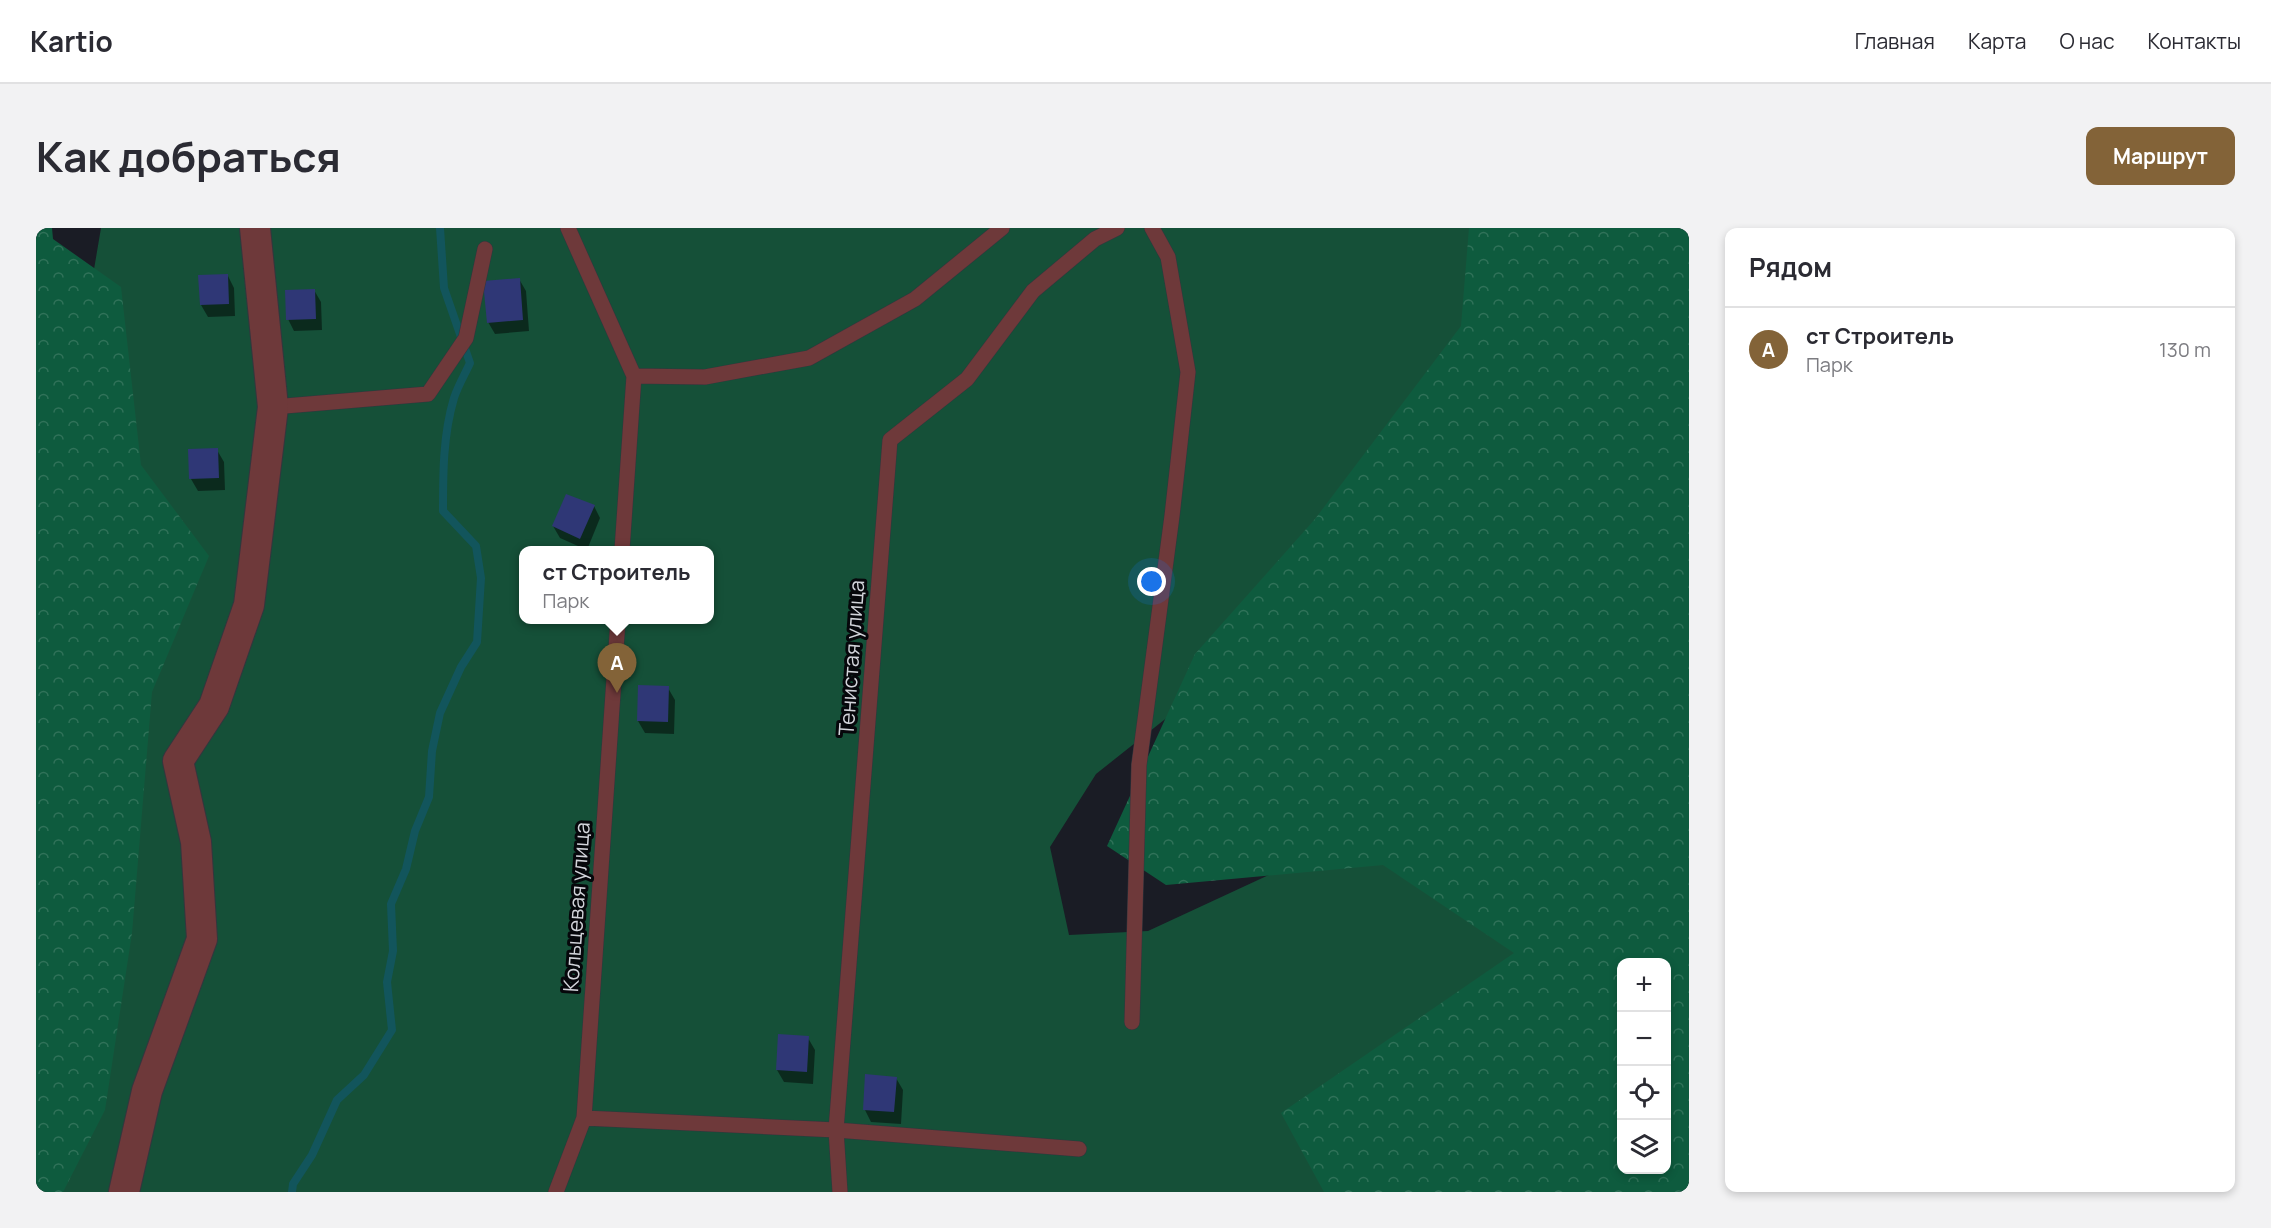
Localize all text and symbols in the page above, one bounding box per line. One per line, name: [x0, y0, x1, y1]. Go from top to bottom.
text: Kartio: [30, 22, 113, 60]
text: Главная: [1855, 27, 1935, 55]
text: Карта: [1968, 27, 2026, 55]
text: О нас: [2059, 27, 2115, 55]
text: Контакты: [2148, 27, 2241, 55]
text: Как добраться: [36, 127, 341, 185]
button: Маршрут: [2086, 127, 2235, 185]
text: Рядом: [1749, 249, 1832, 285]
text: ст Строитель: [1806, 321, 1954, 351]
text: A: [1762, 336, 1775, 363]
text: 130 m: [2159, 336, 2211, 363]
text: Парк: [1806, 351, 1853, 378]
popup: [519, 546, 714, 624]
text: ст Строитель: [543, 557, 690, 587]
your location: [1137, 567, 1166, 596]
street label: Тенистая улица: [832, 579, 870, 737]
text: Парк: [543, 587, 589, 614]
pin: A: [598, 644, 636, 693]
street label: Кольцевая улица: [556, 821, 596, 993]
map controls: [1617, 958, 1671, 1174]
button: +: [1617, 958, 1671, 1012]
button: −: [1617, 1012, 1671, 1066]
button: locate: [1617, 1066, 1671, 1120]
button: layers: [1617, 1120, 1671, 1174]

